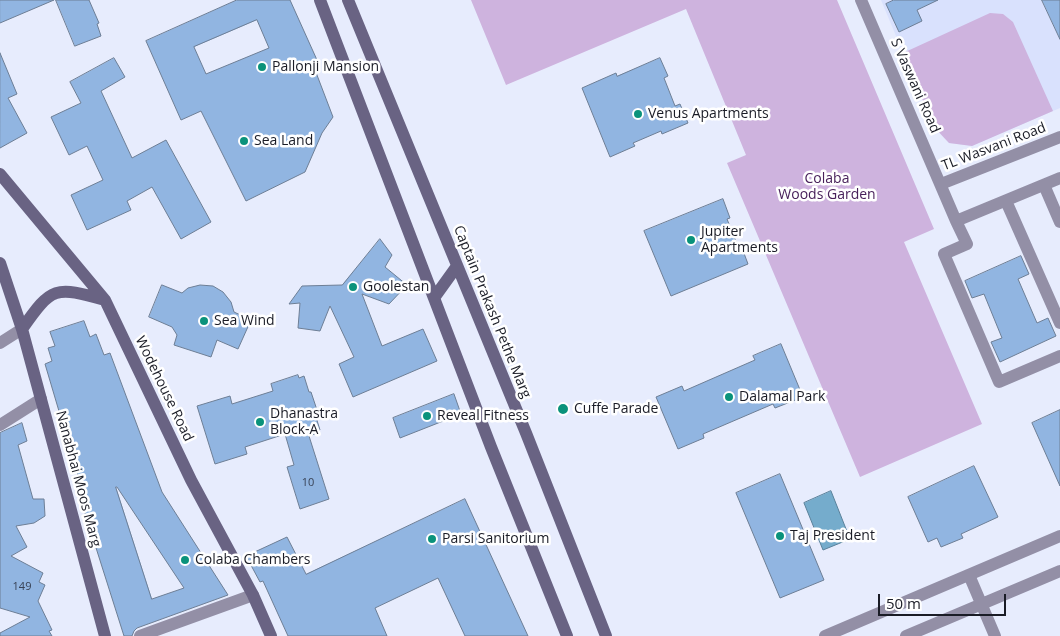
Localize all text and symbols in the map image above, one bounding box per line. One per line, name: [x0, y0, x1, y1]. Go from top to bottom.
street label: S Vaswani Road: [887, 36, 943, 136]
place label: Pallonji Mansion: [272, 59, 379, 75]
marker: Pallonji Mansion: [256, 61, 268, 73]
place label: Venus Apartments: [648, 106, 769, 122]
marker: Venus Apartments: [632, 108, 644, 120]
street label: TL Wasvani Road: [940, 119, 1048, 175]
place label: Sea Land: [254, 133, 313, 149]
marker: Sea Land: [238, 135, 250, 147]
park label: Colaba Woods Garden: [778, 171, 876, 203]
street label: Captain Prakash Pethe Marg: [450, 223, 534, 401]
place label: Jupiter Apartments: [701, 224, 778, 256]
marker: Jupiter Apartments: [685, 234, 697, 246]
place label: Goolestan: [363, 279, 429, 295]
marker: Goolestan: [347, 281, 359, 293]
place label: Sea Wind: [214, 313, 275, 329]
marker: Sea Wind: [198, 315, 210, 327]
street label: Wodehouse Road: [131, 334, 197, 444]
place label: Dalamal Park: [739, 389, 825, 405]
marker: Dalamal Park: [723, 391, 735, 403]
place label: Cuffe Parade: [574, 401, 658, 417]
marker: Cuffe Parade: [556, 402, 570, 416]
place label: Dhanastra Block-A: [270, 406, 338, 438]
place label: Reveal Fitness: [437, 408, 529, 424]
street label: Nanabhai Moos Marg: [52, 409, 104, 549]
marker: Reveal Fitness: [421, 410, 433, 422]
marker: Dhanastra Block-A: [254, 416, 266, 428]
house number: 10: [302, 476, 314, 490]
place label: Taj President: [790, 528, 875, 544]
marker: Taj President: [774, 530, 786, 542]
place label: Parsi Sanitorium: [442, 531, 550, 547]
marker: Parsi Sanitorium: [426, 533, 438, 545]
place label: Colaba Chambers: [195, 552, 310, 568]
marker: Colaba Chambers: [179, 554, 191, 566]
house number: 149: [13, 580, 31, 594]
scale bar: [880, 584, 1008, 616]
text: 50 m: [886, 593, 921, 613]

